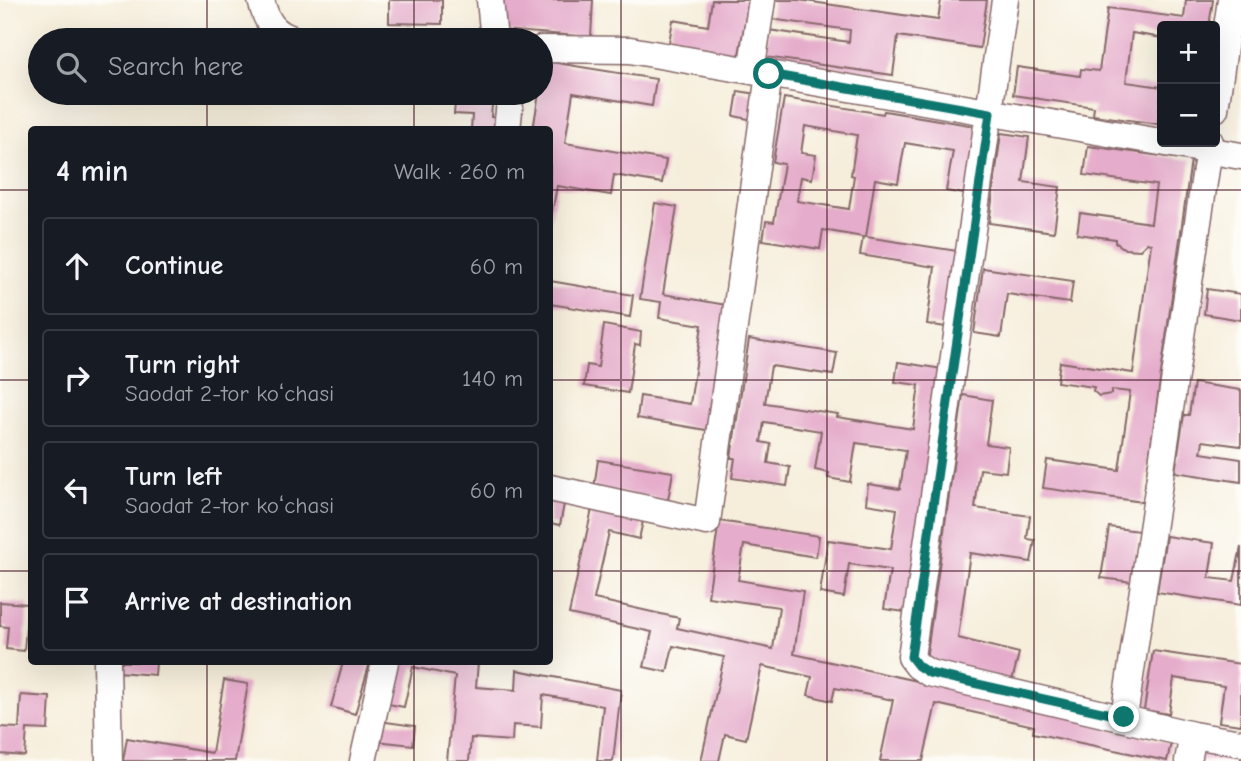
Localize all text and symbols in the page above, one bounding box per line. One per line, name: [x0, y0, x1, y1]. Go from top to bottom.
map controls: [1157, 21, 1220, 147]
button: +: [1157, 21, 1220, 84]
search box: [28, 28, 553, 105]
icon: search: [52, 48, 90, 86]
text: Search here: [108, 52, 243, 82]
route start: [753, 58, 784, 89]
button: −: [1157, 84, 1220, 147]
text: 4 min: [56, 154, 128, 189]
text: Walk · 260 m: [394, 158, 525, 185]
icon: ahead: [58, 247, 96, 285]
text: Continue: [125, 251, 223, 281]
text: 60 m: [470, 253, 523, 280]
text: Turn right: [125, 350, 239, 380]
icon: right: [58, 359, 96, 397]
text: 140 m: [462, 365, 523, 392]
text: Saodat 2-tor koʻchasi: [125, 380, 334, 407]
text: Turn left: [125, 462, 222, 492]
icon: left: [58, 471, 96, 509]
text: 60 m: [470, 477, 523, 504]
text: Saodat 2-tor koʻchasi: [125, 492, 334, 519]
icon: arrive: [58, 583, 96, 621]
text: Arrive at destination: [125, 587, 352, 617]
route end: [1108, 701, 1139, 732]

